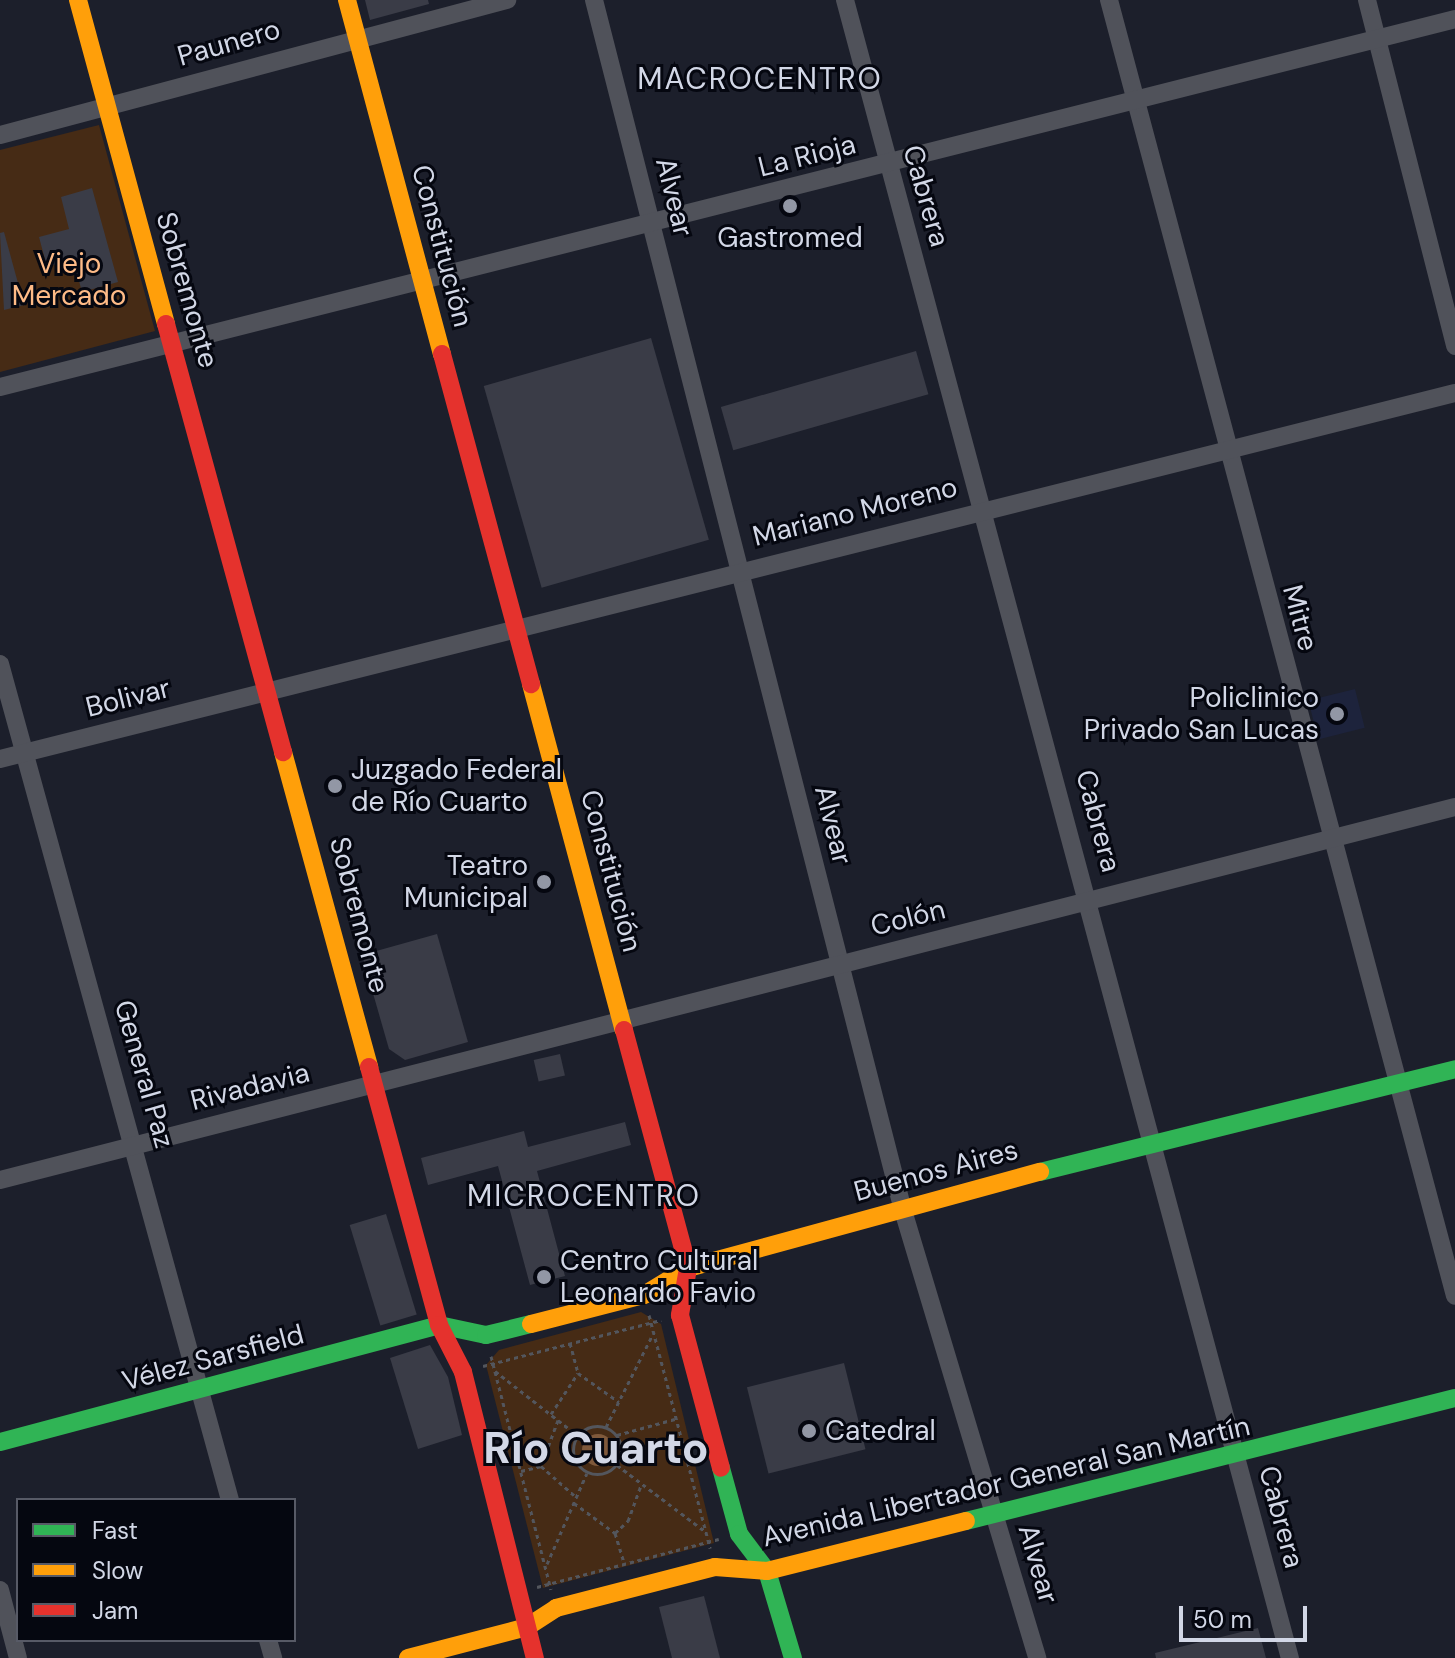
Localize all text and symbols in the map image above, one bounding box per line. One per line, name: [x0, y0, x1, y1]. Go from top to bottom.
street label: Paunero: [174, 12, 284, 74]
district label: MACROCENTRO: [637, 61, 883, 97]
street label: La Rioja: [755, 128, 859, 184]
street label: Cabrera: [895, 141, 957, 251]
street label: Alvear: [648, 154, 700, 240]
street label: Constitución: [404, 161, 480, 331]
marker: Gastromed: [779, 195, 801, 217]
street label: Sobremonte: [149, 208, 225, 372]
place label: Gastromed: [717, 221, 863, 255]
park label: Viejo Mercado: [12, 247, 126, 313]
street label: Mariano Moreno: [749, 470, 961, 554]
street label: Mitre: [1275, 581, 1325, 655]
street label: Bolivar: [82, 671, 174, 725]
place label: Policlinico Privado San Lucas: [1084, 681, 1319, 747]
marker: Policlinico Privado San Lucas: [1326, 703, 1348, 725]
place label: Juzgado Federal de Río Cuarto: [351, 753, 562, 819]
street label: Cabrera: [1068, 766, 1128, 876]
marker: Juzgado Federal de Río Cuarto: [326, 777, 344, 795]
street label: Alvear: [807, 782, 859, 868]
street label: Constitución: [573, 786, 649, 956]
street label: Sobremonte: [322, 833, 396, 997]
place label: Teatro Municipal: [404, 849, 528, 915]
marker: Teatro Municipal: [535, 873, 553, 891]
street label: Colón: [867, 893, 949, 943]
street label: General Paz: [107, 996, 181, 1152]
street label: Rivadavia: [187, 1056, 313, 1118]
street label: Buenos Aires: [850, 1133, 1022, 1209]
district label: MICROCENTRO: [467, 1178, 701, 1214]
place label: Centro Cultural Leonardo Favio: [560, 1244, 758, 1310]
marker: Centro Cultural Leonardo Favio: [535, 1268, 553, 1286]
street label: Vélez Sarsfield: [119, 1318, 307, 1398]
street label: Avenida Libertador General San Martín: [759, 1409, 1253, 1555]
place label: Catedral: [825, 1414, 936, 1448]
district label: Río Cuarto: [483, 1422, 709, 1474]
marker: Catedral: [800, 1422, 818, 1440]
street label: Cabrera: [1251, 1462, 1311, 1572]
legend: [16, 1498, 296, 1642]
text: Fast: [92, 1515, 138, 1546]
street label: Alvear: [1011, 1521, 1065, 1607]
text: Slow: [92, 1555, 143, 1586]
scale bar: [1183, 1590, 1311, 1640]
text: Jam: [92, 1595, 138, 1626]
text: 50 m: [1193, 1604, 1252, 1635]

